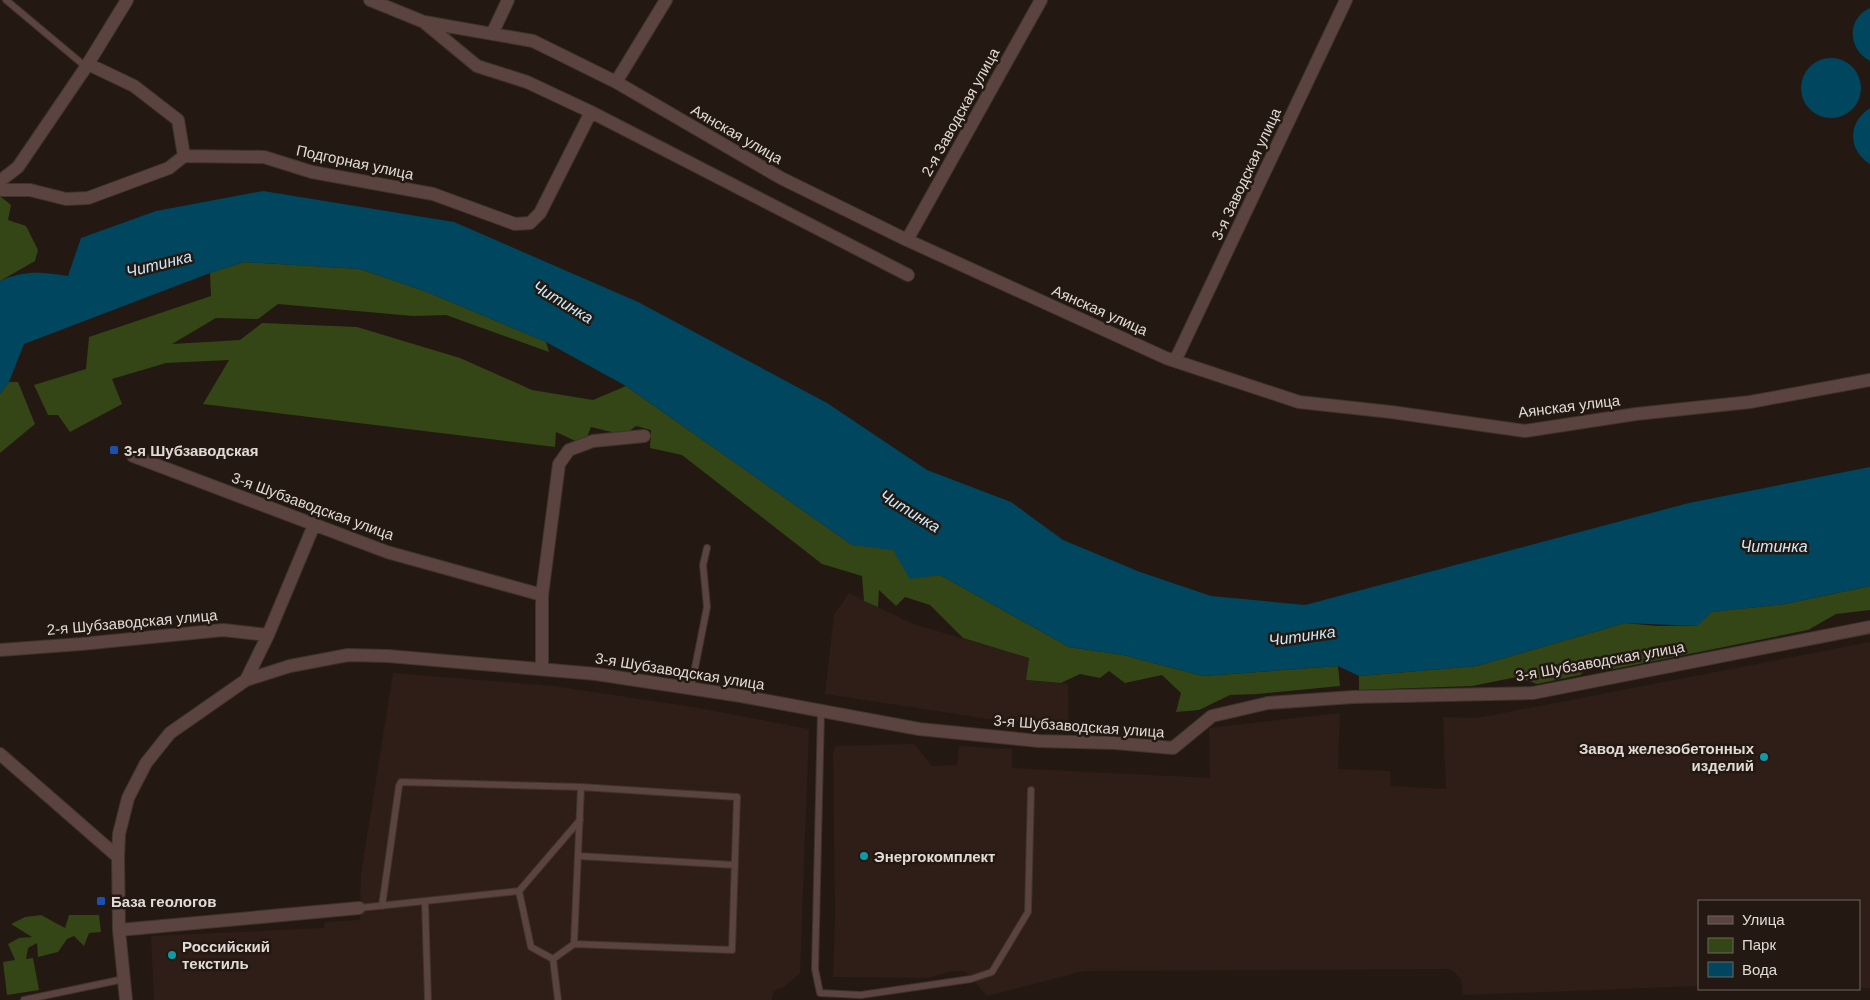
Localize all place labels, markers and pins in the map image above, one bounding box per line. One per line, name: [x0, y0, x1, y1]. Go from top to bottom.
place label: 3-я Шубзаводская: [124, 442, 259, 459]
marker: 3-я Шубзаводская: [108, 444, 120, 456]
place label: Завод железобетонных изделий: [1579, 740, 1755, 774]
marker: Завод железобетонных изделий: [1758, 751, 1770, 763]
place label: Энергокомплект: [874, 848, 995, 865]
marker: Энергокомплект: [858, 850, 870, 862]
place label: База геологов: [111, 893, 216, 910]
marker: База геологов: [95, 895, 107, 907]
place label: Российский текстиль: [182, 938, 270, 972]
marker: Российский текстиль: [166, 949, 178, 961]

